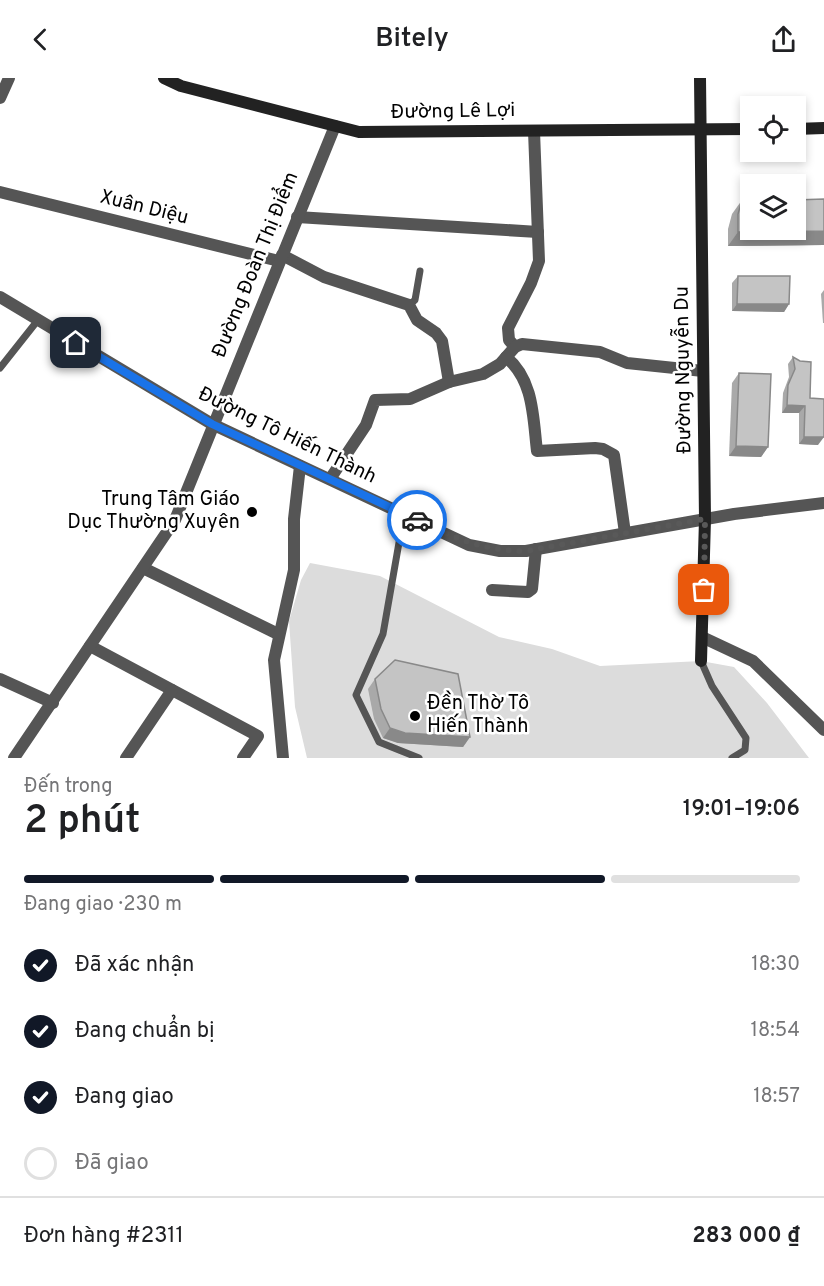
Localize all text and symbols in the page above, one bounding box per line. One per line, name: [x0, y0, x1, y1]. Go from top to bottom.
text: Bitely: [375, 22, 449, 56]
icon: back: [24, 23, 57, 56]
icon: share: [767, 23, 800, 56]
map controls: [740, 96, 806, 240]
button: locate: [740, 96, 806, 162]
street label: Đường Lê Lợi: [390, 98, 516, 126]
street label: Đường Đoàn Thị Điểm: [204, 167, 305, 362]
button: layers: [740, 174, 806, 240]
street label: Xuân Diệu: [97, 184, 191, 232]
street label: Đường Nguyễn Du: [668, 286, 698, 454]
pin: [50, 317, 101, 368]
icon: home: [59, 326, 92, 359]
street label: Đường Tô Hiến Thành: [194, 381, 381, 490]
place label: Trung Tâm Giáo Dục Thường Xuyên: [67, 487, 240, 536]
courier: [387, 490, 447, 550]
icon: car: [401, 504, 434, 537]
marker: Trung Tâm Giáo Dục Thường Xuyên: [245, 505, 259, 519]
pin: [678, 564, 729, 615]
icon: bag: [687, 573, 720, 606]
place label: Đền Thờ Tô Hiến Thành: [427, 690, 529, 740]
marker: Đền Thờ Tô Hiến Thành: [408, 709, 422, 723]
text: Đến trong: [24, 774, 113, 800]
text: 19:01–19:06: [683, 796, 800, 823]
text: 2 phút: [24, 798, 140, 847]
text: Đang giao · 230 m: [24, 892, 182, 918]
icon: check: [24, 949, 57, 982]
text: Đã xác nhận: [75, 952, 194, 979]
text: 18:30: [751, 952, 800, 978]
icon: check: [24, 1015, 57, 1048]
text: Đang chuẩn bị: [75, 1018, 215, 1045]
text: 18:54: [751, 1018, 800, 1044]
icon: check: [24, 1081, 57, 1114]
text: Đang giao: [75, 1084, 174, 1111]
text: 18:57: [753, 1084, 800, 1110]
text: Đã giao: [75, 1150, 149, 1177]
text: Đơn hàng #2311: [24, 1223, 184, 1250]
text: 283 000 ₫: [692, 1223, 800, 1250]

